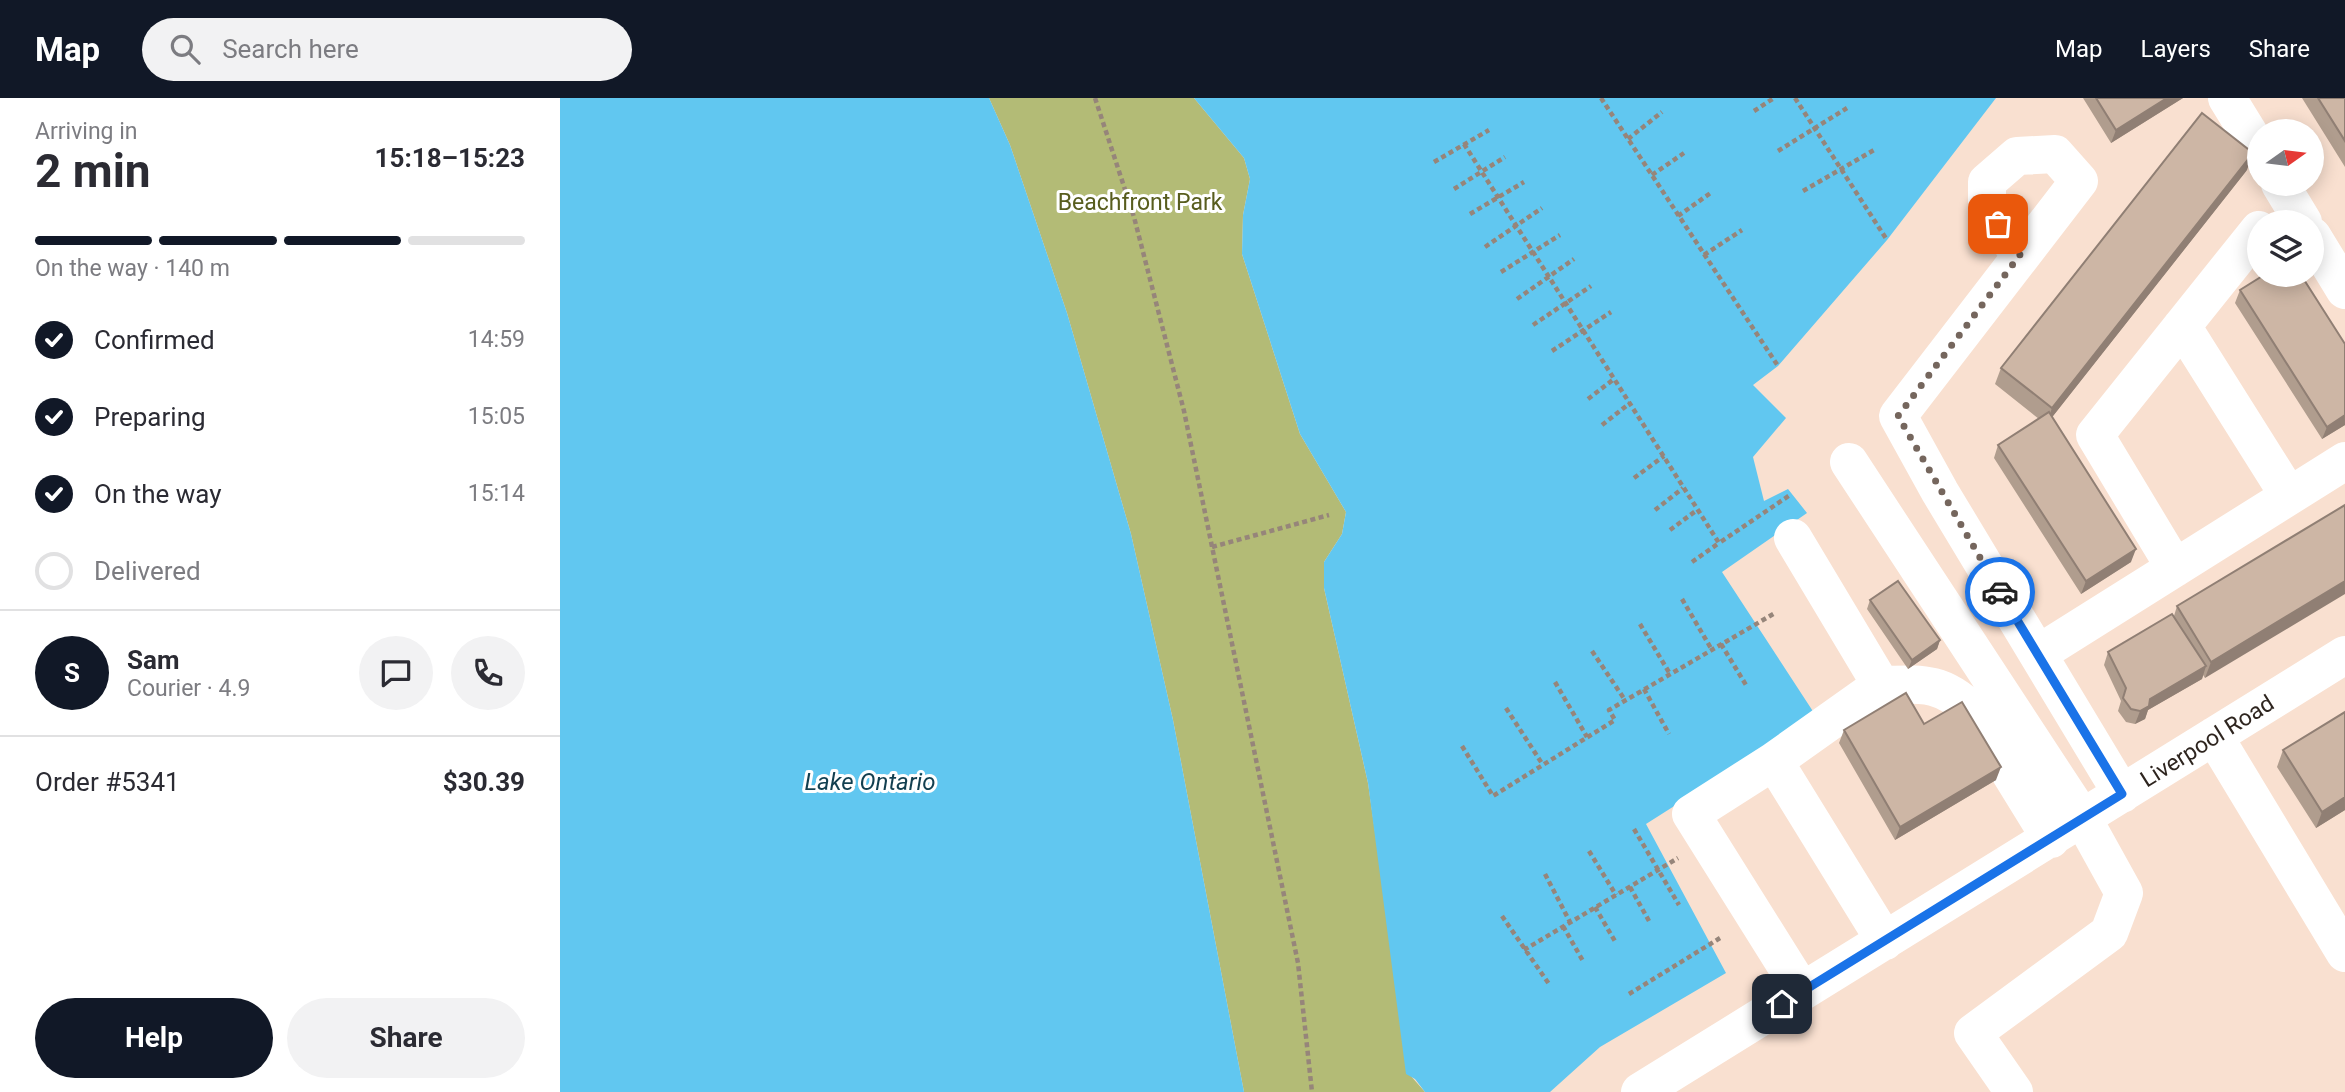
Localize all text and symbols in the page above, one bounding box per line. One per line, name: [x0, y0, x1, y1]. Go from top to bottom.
search box: [142, 18, 632, 81]
text: Map: [35, 30, 100, 69]
icon: search: [166, 30, 204, 68]
text: Search here: [222, 34, 359, 64]
text: Map: [2055, 35, 2103, 63]
text: Layers: [2141, 35, 2211, 63]
text: Share: [2249, 35, 2310, 63]
text: Arriving in: [35, 118, 138, 145]
north arrow: [2247, 119, 2324, 196]
map controls: [2247, 119, 2324, 287]
text: 15:18–15:23: [375, 143, 525, 173]
text: 2 min: [35, 144, 151, 198]
park label: Beachfront Park: [1058, 189, 1223, 216]
pin: [1968, 194, 2028, 254]
icon: bag: [1979, 205, 2017, 243]
button: layers: [2247, 210, 2324, 287]
text: On the way · 140 m: [35, 255, 230, 282]
icon: check: [35, 321, 73, 359]
text: Confirmed: [94, 325, 215, 355]
text: 14:59: [468, 326, 525, 353]
icon: check: [35, 398, 73, 436]
text: Preparing: [94, 402, 206, 432]
text: 15:05: [468, 403, 525, 430]
icon: check: [35, 475, 73, 513]
text: On the way: [94, 479, 222, 509]
text: 15:14: [468, 480, 525, 507]
text: Delivered: [94, 556, 201, 586]
courier: [1965, 557, 2035, 627]
icon: car: [1981, 573, 2019, 611]
button: chat: [359, 636, 433, 710]
button: phone: [451, 636, 525, 710]
text: Sam: [127, 645, 179, 675]
text: S: [64, 658, 80, 688]
text: Courier · 4.9: [127, 675, 250, 702]
street label: Liverpool Road: [2136, 690, 2279, 793]
text: Order #5341: [35, 767, 180, 797]
text: $30.39: [443, 767, 525, 797]
water label: Lake Ontario: [805, 768, 936, 796]
pin: [1752, 974, 1812, 1034]
icon: home: [1763, 985, 1801, 1023]
button: Help: [35, 998, 273, 1078]
button: Share: [287, 998, 525, 1078]

